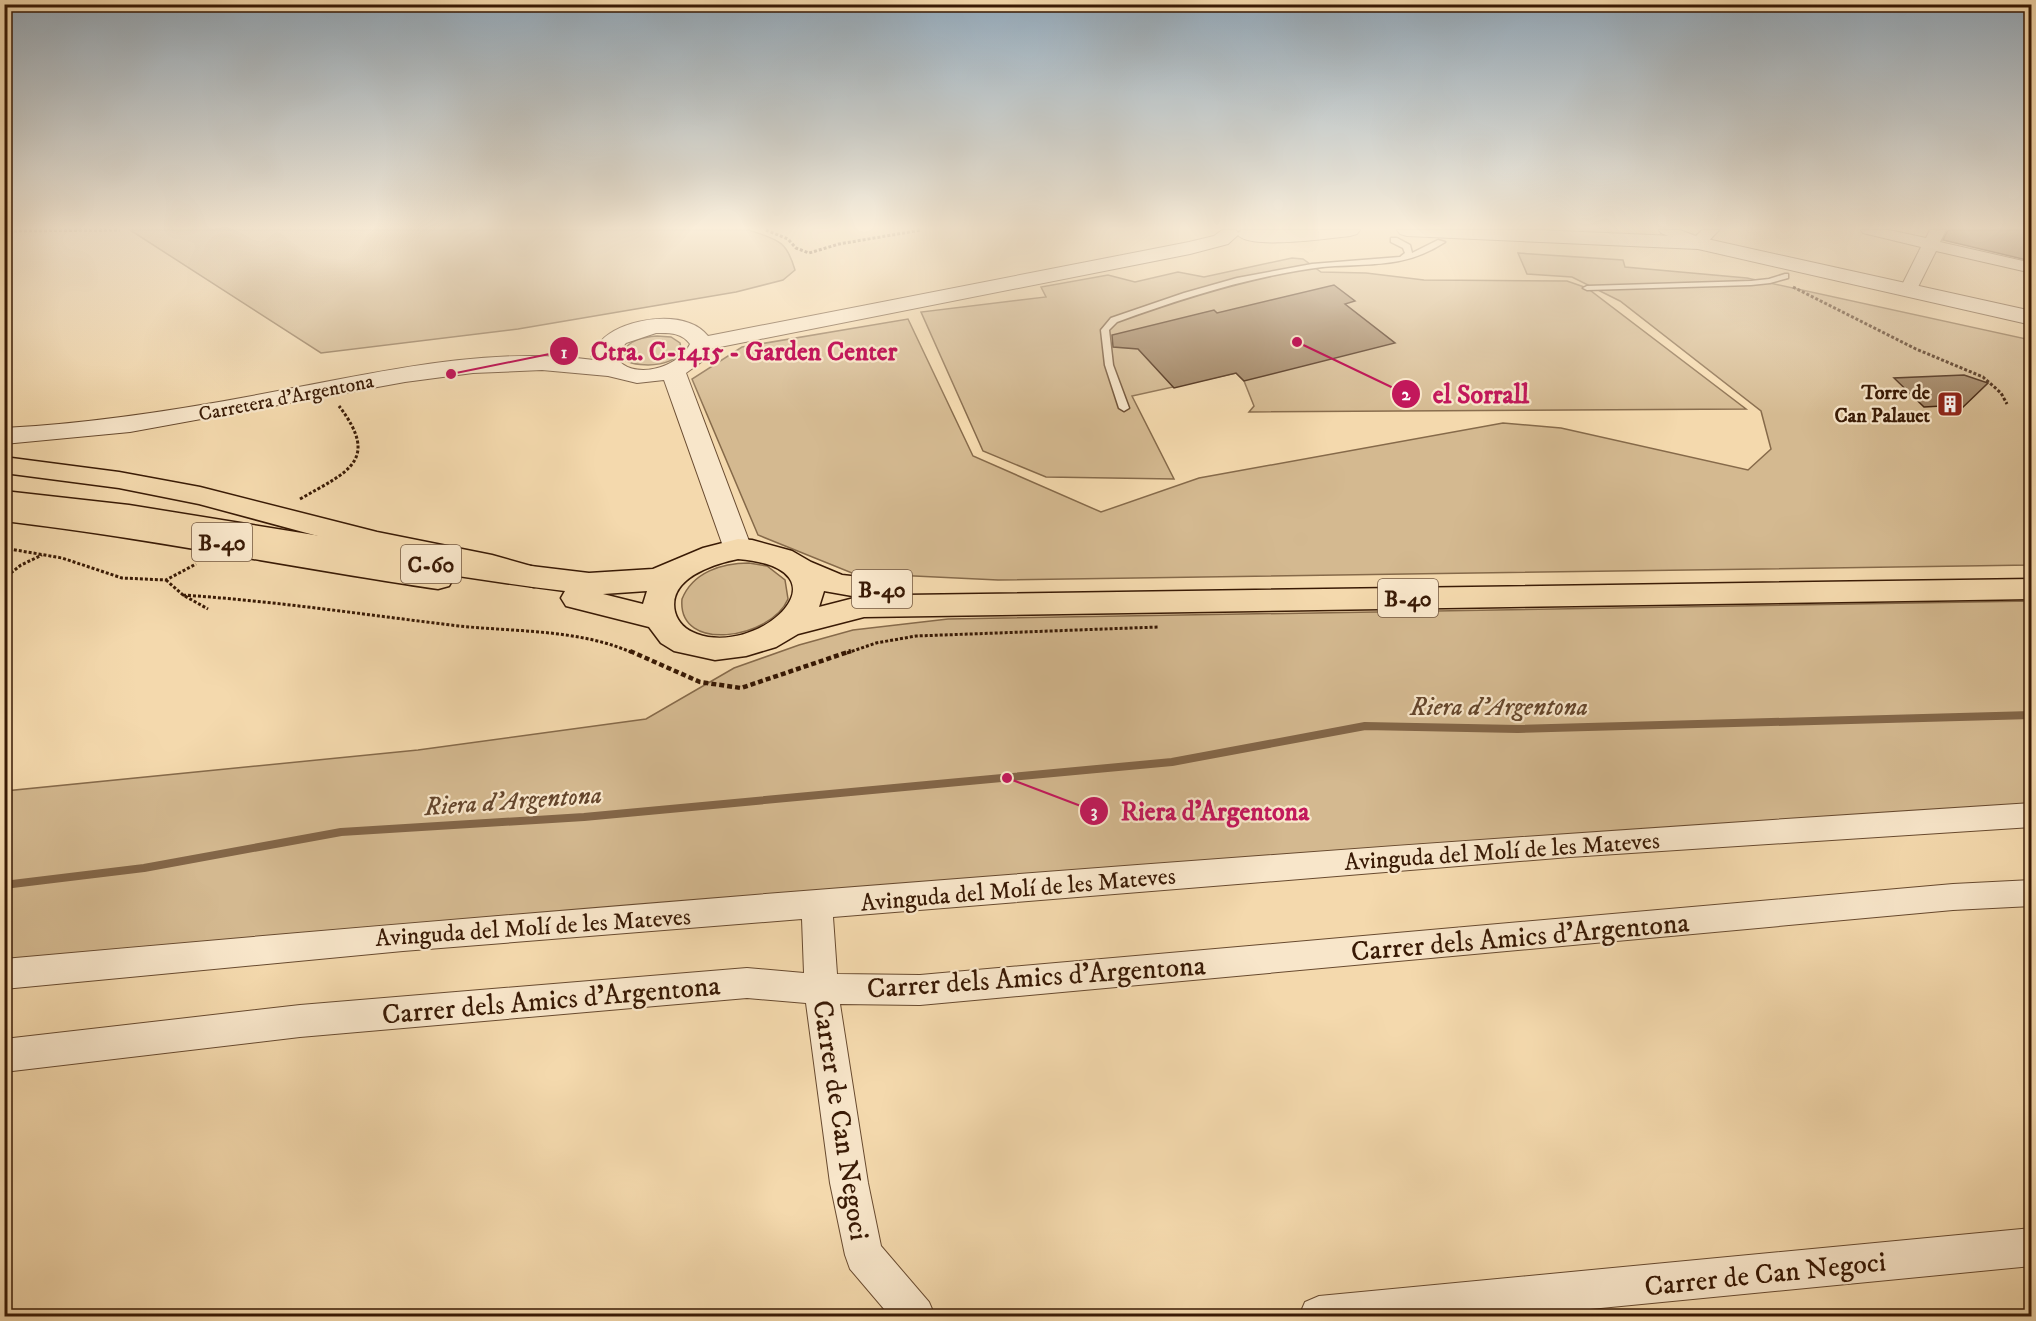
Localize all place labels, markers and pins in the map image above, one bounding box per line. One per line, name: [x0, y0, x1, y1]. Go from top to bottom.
callout: Ctra. C-1415 - Garden Center: [549, 329, 909, 373]
callout: el Sorrall: [1391, 372, 1541, 416]
place label: Torre de Can Palauet: [1835, 381, 1931, 429]
building icon: Torre de Can Palauet: [1935, 389, 1965, 419]
callout: Riera d'Argentona: [1079, 789, 1322, 833]

